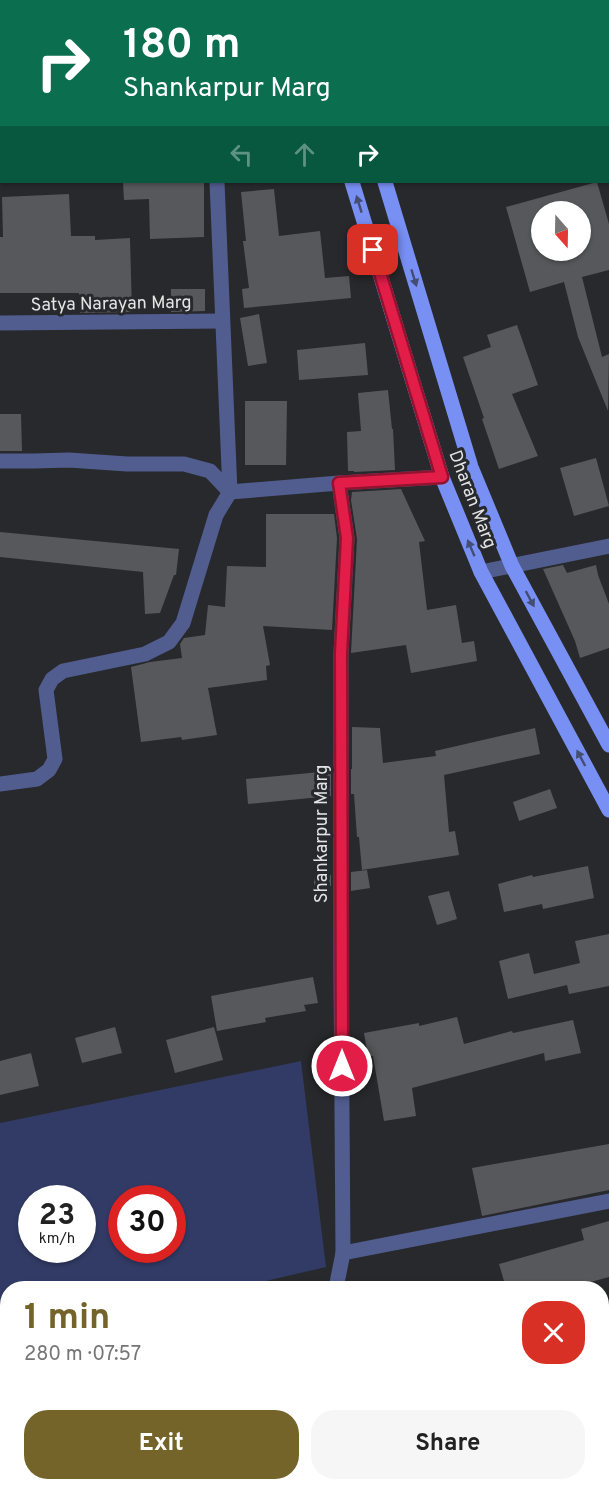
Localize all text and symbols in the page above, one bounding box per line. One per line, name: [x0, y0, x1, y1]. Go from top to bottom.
text: 180 m: [123, 20, 240, 73]
icon: right: [24, 24, 102, 102]
text: Shankarpur Marg: [123, 72, 331, 106]
icon: left: [225, 138, 258, 171]
icon: ahead: [288, 138, 321, 171]
icon: right: [351, 138, 384, 171]
one-way arrow: [354, 195, 363, 213]
north arrow: [531, 201, 591, 261]
map controls: [531, 201, 591, 261]
pin: [347, 224, 398, 275]
icon: arrive: [356, 233, 389, 266]
one-way arrow: [410, 269, 419, 287]
street label: Satya Narayan Marg: [30, 292, 192, 317]
street label: Dharan Marg: [442, 447, 501, 552]
one-way arrow: [466, 539, 476, 557]
one-way arrow: [525, 590, 535, 607]
one-way arrow: [576, 749, 586, 766]
street label: Shankarpur Marg: [311, 765, 334, 903]
position arrow: [310, 1034, 374, 1098]
speed limit sign: 30: [108, 1185, 186, 1263]
text: 23: [39, 1198, 75, 1235]
text: km/h: [39, 1230, 75, 1249]
text: 1 min: [24, 1296, 110, 1342]
button: close: [522, 1301, 585, 1364]
text: 280 m · 07:57: [24, 1342, 141, 1368]
button: Exit: [24, 1410, 299, 1479]
button: Share: [311, 1410, 585, 1479]

